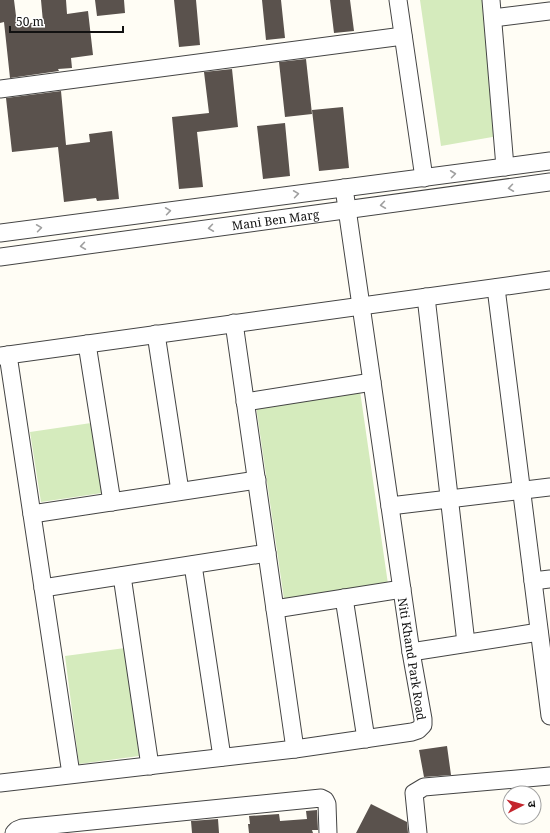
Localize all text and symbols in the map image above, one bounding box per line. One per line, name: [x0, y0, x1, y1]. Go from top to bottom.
scale bar: [10, 8, 123, 34]
text: 50 m: [16, 13, 44, 30]
one-way arrow: [450, 170, 456, 179]
one-way arrow: [508, 183, 514, 192]
one-way arrow: [293, 190, 299, 199]
one-way arrow: [379, 200, 386, 209]
street label: Mani Ben Marg: [231, 205, 321, 234]
one-way arrow: [164, 207, 171, 216]
one-way arrow: [36, 224, 42, 233]
one-way arrow: [208, 224, 214, 233]
one-way arrow: [80, 241, 86, 250]
street label: Niti Khand Park Road: [394, 596, 430, 722]
north arrow: [502, 785, 542, 825]
text: उ: [525, 800, 540, 808]

